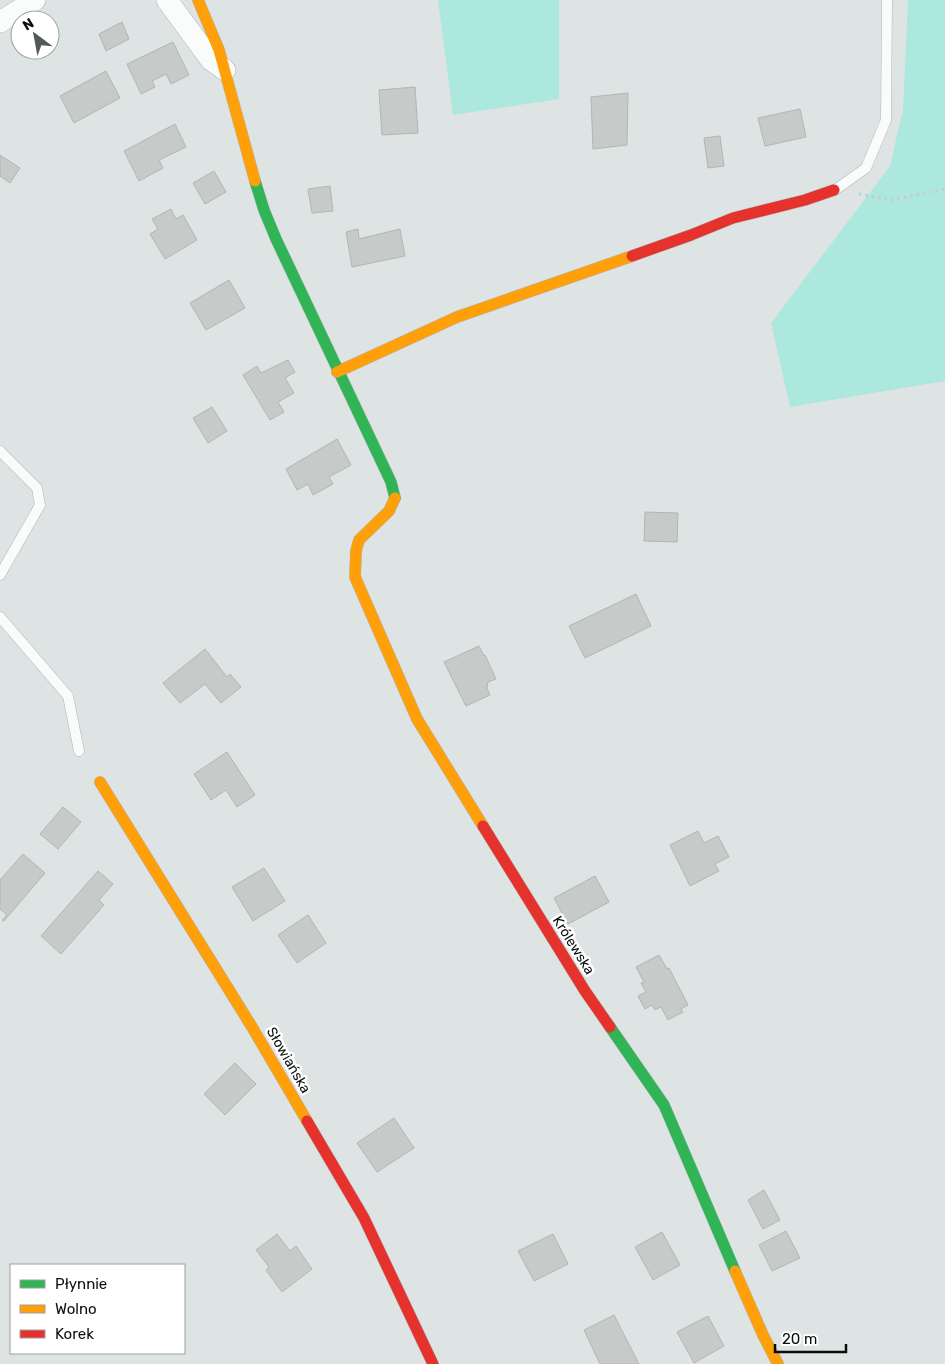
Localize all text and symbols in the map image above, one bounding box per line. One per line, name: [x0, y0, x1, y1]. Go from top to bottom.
north arrow: [10, 10, 60, 60]
text: N: [20, 15, 37, 34]
street label: Królewska: [549, 913, 598, 978]
street label: Słowiańska: [263, 1024, 314, 1096]
legend: [10, 1264, 185, 1354]
text: Płynnie: [55, 1275, 107, 1293]
text: Wolno: [55, 1300, 97, 1318]
scale bar: [775, 1322, 846, 1354]
text: Korek: [55, 1325, 94, 1343]
text: 20 m: [782, 1330, 817, 1348]

